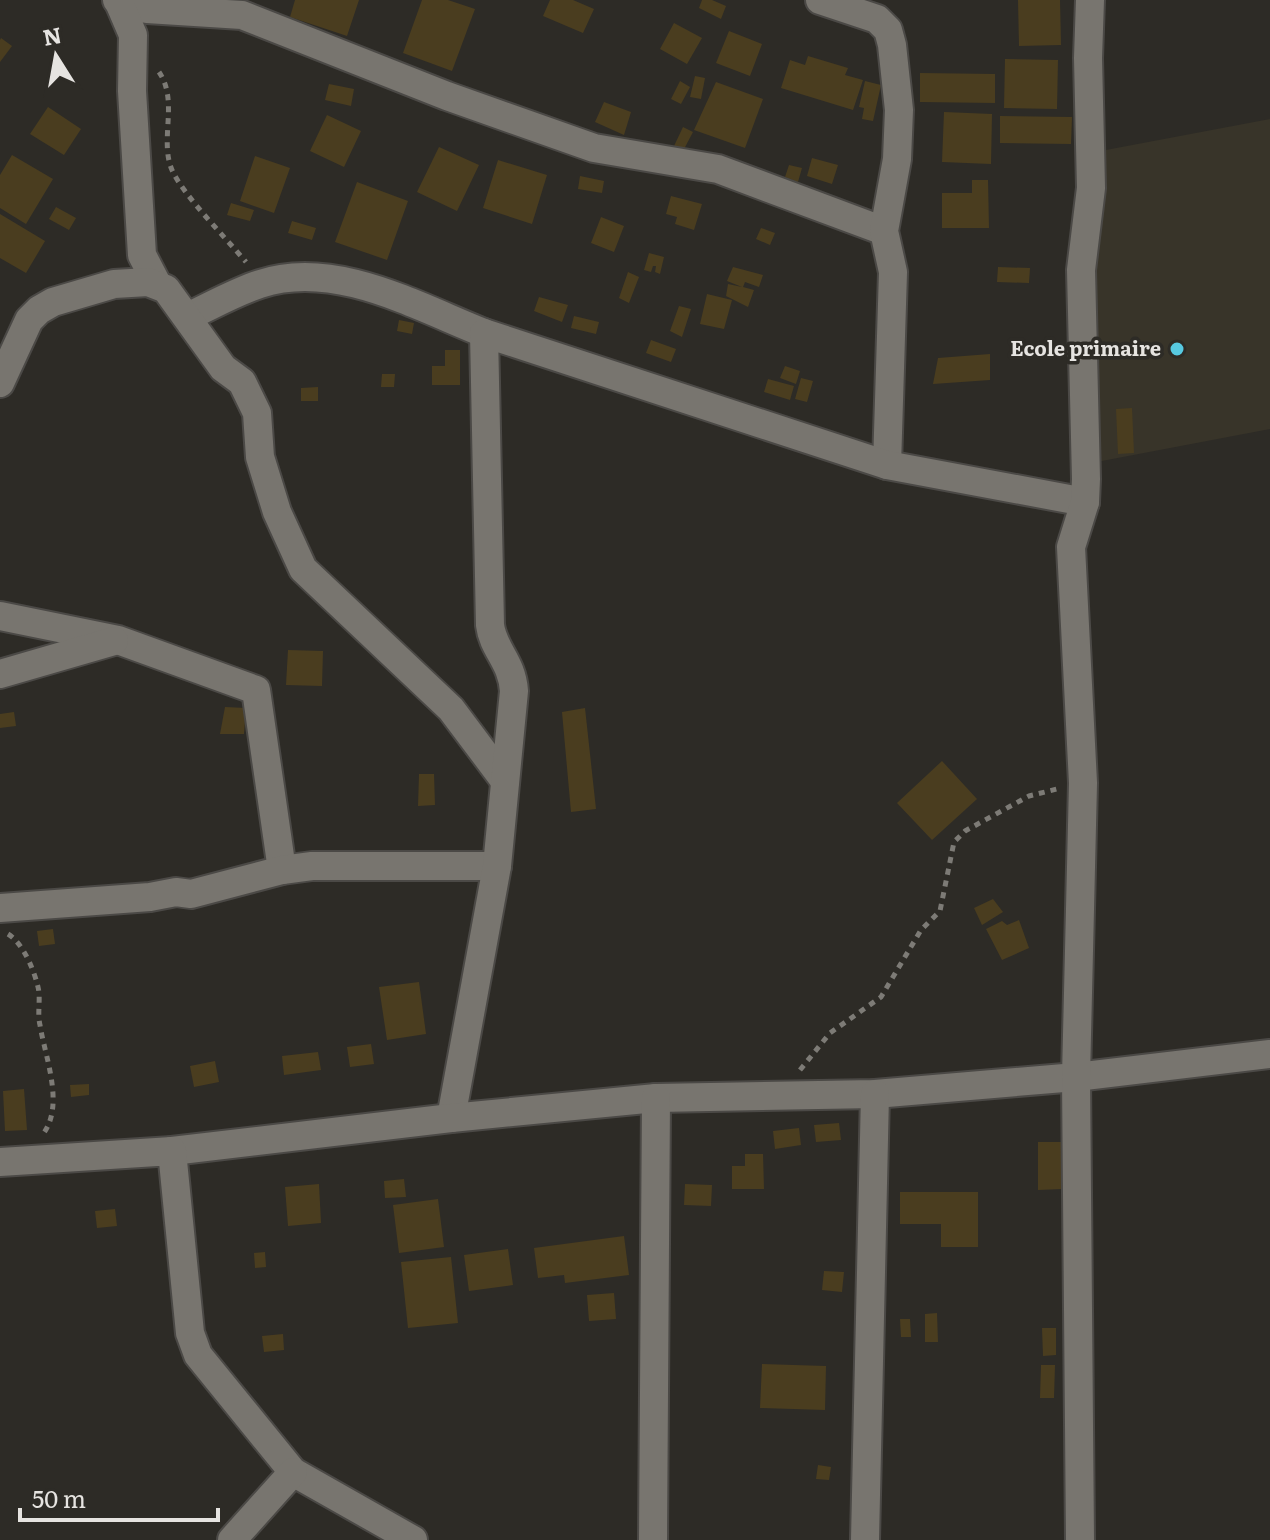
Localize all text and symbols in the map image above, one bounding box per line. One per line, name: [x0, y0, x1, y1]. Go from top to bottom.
north arrow: [16, 16, 96, 96]
text: N: [40, 17, 64, 53]
place label: Ecole primaire: [1010, 332, 1161, 362]
marker: Ecole primaire: [1168, 340, 1186, 358]
scale bar: [20, 1472, 218, 1522]
text: 50 m: [32, 1480, 86, 1515]

